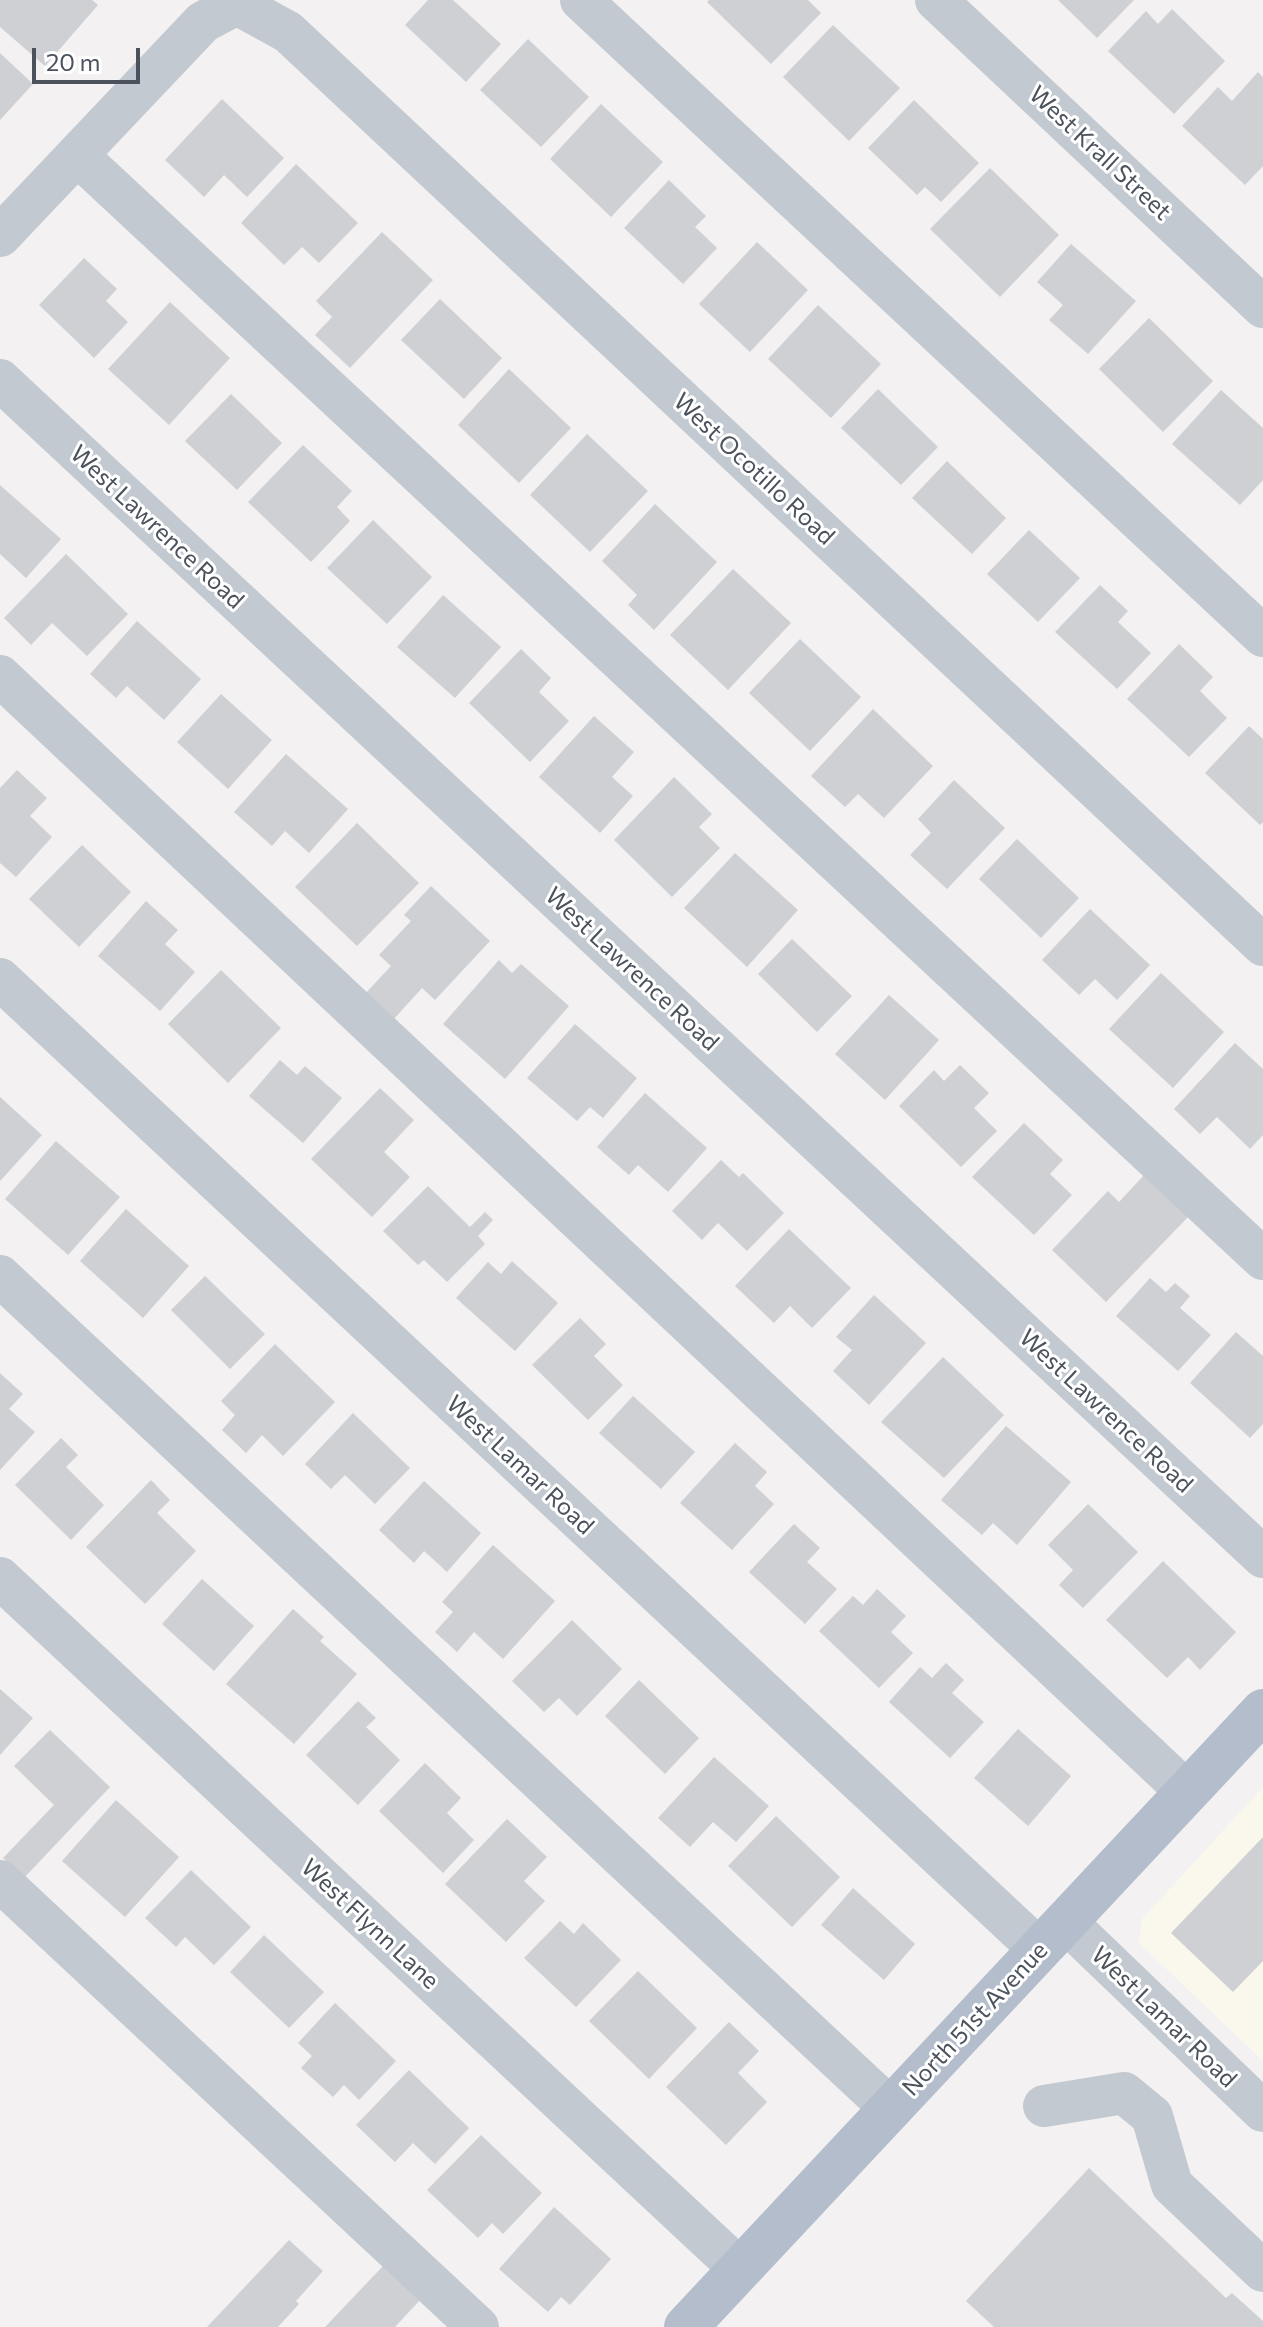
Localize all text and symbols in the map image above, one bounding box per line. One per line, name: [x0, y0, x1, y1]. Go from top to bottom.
scale bar: [36, 32, 144, 82]
text: 20 m: [46, 47, 100, 76]
street label: West Krall Street: [1023, 80, 1177, 226]
street label: West Ocotillo Road: [668, 387, 840, 551]
street label: West Lawrence Road: [64, 439, 250, 615]
street label: West Lawrence Road: [539, 881, 725, 1057]
street label: West Lawrence Road: [1013, 1323, 1199, 1499]
street label: West Lamar Road: [440, 1389, 600, 1541]
street label: West Flynn Lane: [295, 1853, 445, 1995]
street label: North 51st Avenue: [896, 1936, 1054, 2102]
street label: West Lamar Road: [1085, 1940, 1243, 2094]

